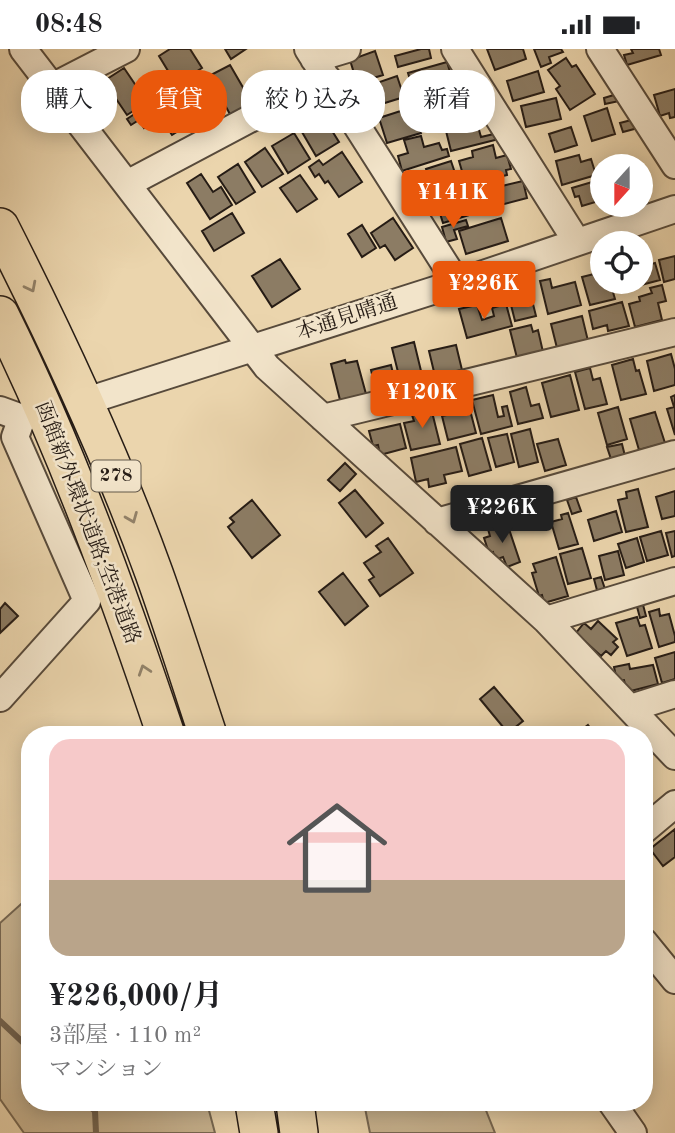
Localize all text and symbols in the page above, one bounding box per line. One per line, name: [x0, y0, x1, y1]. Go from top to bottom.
text: 08:48: [35, 12, 103, 38]
chip: 購入: [21, 70, 117, 133]
chip: 賃貸: [131, 70, 227, 133]
chip: 絞り込み: [241, 70, 385, 133]
chip: 新着: [399, 70, 495, 133]
north arrow: [590, 154, 653, 217]
map controls: [590, 154, 653, 294]
pin: ¥141K: [404, 171, 502, 230]
text: ¥141K: [417, 181, 489, 204]
button: locate: [590, 231, 653, 294]
pin: ¥226K: [435, 261, 533, 321]
text: ¥226K: [448, 272, 520, 295]
one-way arrow: [23, 280, 36, 292]
street label: 本通見晴通: [293, 290, 400, 344]
pin: ¥120K: [373, 371, 471, 430]
text: ¥120K: [386, 381, 458, 404]
street label: 函館新外環状道路;空港道路: [31, 398, 145, 647]
road number: 278: [92, 461, 140, 491]
pin: ¥226K: [453, 485, 551, 545]
text: ¥226K: [466, 496, 538, 519]
one-way arrow: [124, 511, 138, 523]
one-way arrow: [138, 665, 152, 677]
icon: home: [274, 785, 400, 911]
text: ¥226,000/月: [49, 982, 223, 1012]
text: 3部屋 · 110 m²: [49, 1024, 201, 1047]
text: マンション: [49, 1058, 163, 1081]

